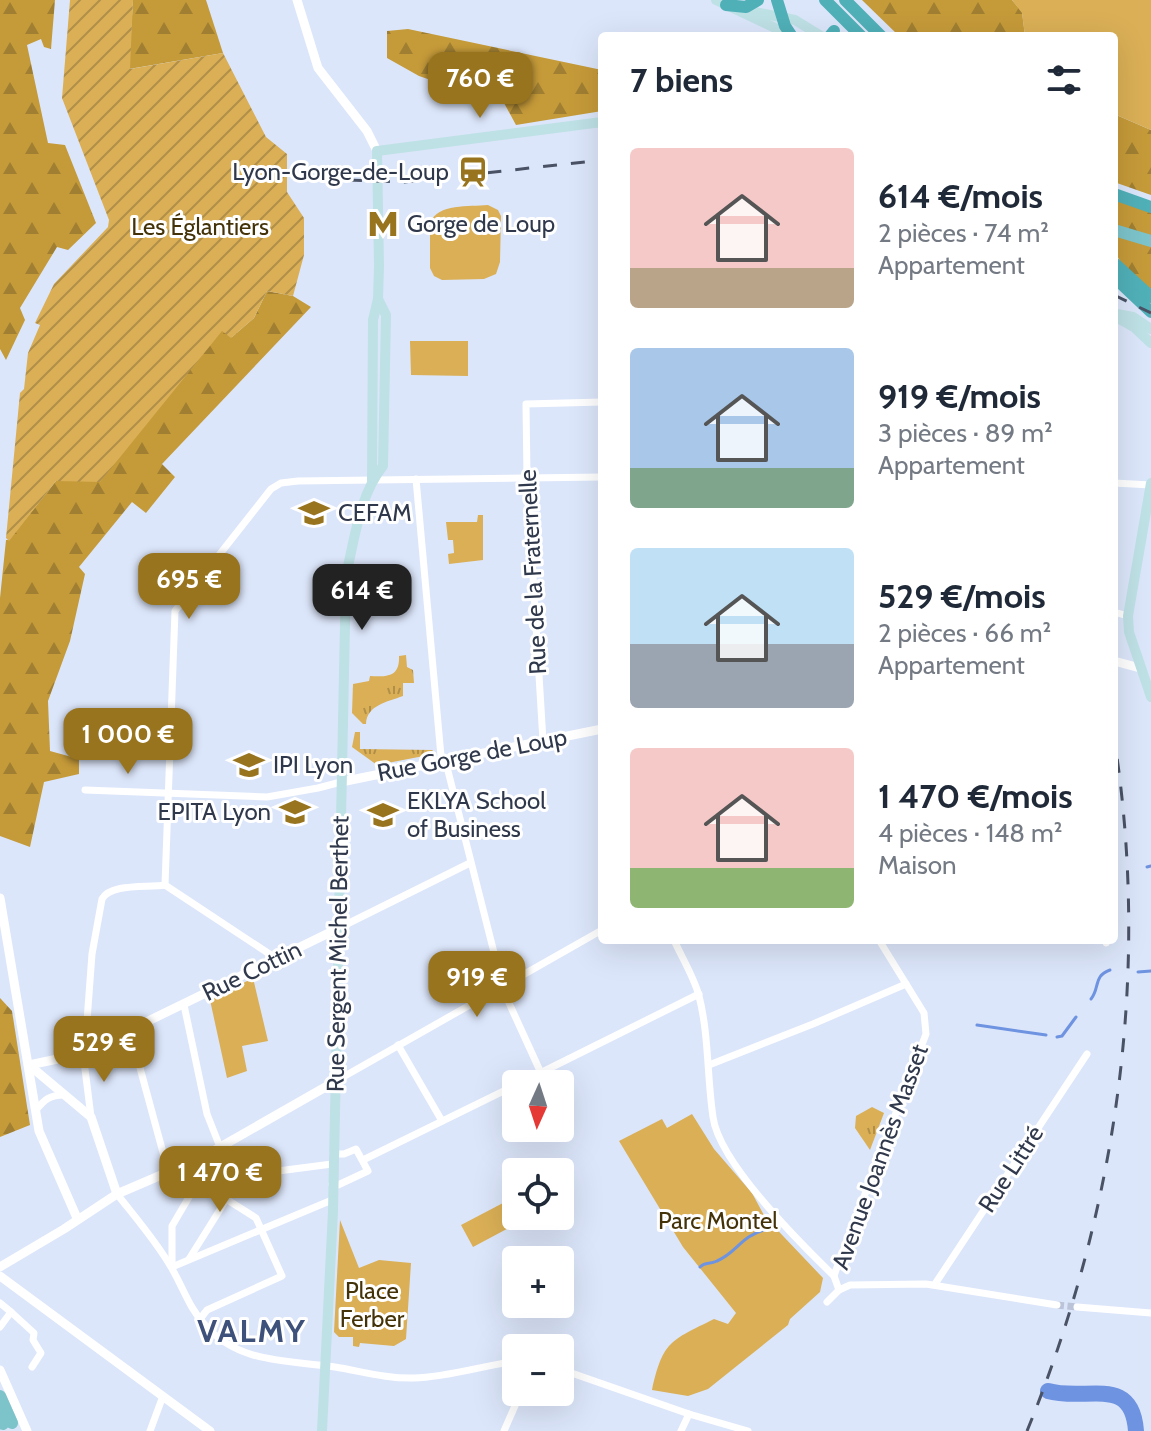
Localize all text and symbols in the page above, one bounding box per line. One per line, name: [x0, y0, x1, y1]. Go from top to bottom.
pin: 760 €: [424, 52, 536, 120]
icon: filters: [1042, 58, 1086, 102]
text: 7 biens: [630, 59, 733, 101]
text: 760 €: [446, 62, 514, 94]
station icon: Lyon-Gorge-de-Loup: [456, 155, 490, 189]
place label: Lyon-Gorge-de-Loup: [232, 157, 449, 186]
text: 614 €/mois: [878, 175, 1043, 217]
icon: home: [694, 180, 790, 276]
metro station icon: Gorge de Loup: [366, 207, 400, 241]
place label: Gorge de Loup: [407, 209, 555, 238]
park label: Les Églantiers: [131, 212, 269, 241]
text: 2 pièces · 74 m²: [878, 217, 1049, 249]
text: Appartement: [878, 249, 1025, 281]
text: 919 €/mois: [878, 375, 1041, 417]
icon: home: [694, 380, 790, 476]
text: 3 pièces · 89 m²: [878, 417, 1053, 449]
text: Appartement: [878, 449, 1025, 481]
street label: Rue de la Fraternelle: [513, 469, 552, 675]
school or university icon: CEFAM: [297, 496, 331, 530]
place label: CEFAM: [338, 498, 412, 527]
pin: 695 €: [133, 553, 245, 621]
text: 695 €: [156, 563, 222, 595]
pin: 614 €: [306, 564, 418, 632]
text: 614 €: [331, 574, 393, 606]
text: 529 €/mois: [878, 575, 1046, 617]
icon: home: [694, 580, 790, 676]
text: 2 pièces · 66 m²: [878, 617, 1051, 649]
text: Appartement: [878, 649, 1025, 681]
pin: 1 000 €: [54, 708, 202, 776]
text: 1 000 €: [81, 718, 175, 750]
street label: Rue Gorge de Loup: [375, 722, 569, 787]
school or university icon: IPI Lyon: [232, 748, 266, 782]
place label: IPI Lyon: [273, 750, 353, 779]
text: 1 470 €/mois: [878, 775, 1073, 817]
icon: home: [694, 780, 790, 876]
place label: EKLYA School of Business: [407, 786, 546, 843]
school or university icon: EPITA Lyon: [278, 795, 312, 829]
place label: EPITA Lyon: [157, 797, 271, 826]
school or university icon: EKLYA School of Business: [366, 798, 400, 832]
street label: Rue Sergent Michel Berthet: [321, 816, 354, 1092]
text: 4 pièces · 148 m²: [878, 817, 1062, 849]
text: Maison: [878, 849, 957, 881]
street label: Rue Cottin: [198, 934, 306, 1007]
pin: 919 €: [421, 951, 533, 1019]
text: 919 €: [446, 961, 508, 993]
pin: 529 €: [48, 1016, 160, 1084]
text: 529 €: [72, 1026, 136, 1058]
street label: Avenue Joannès Masset: [825, 1040, 934, 1273]
north arrow: [502, 1070, 574, 1142]
map controls: [502, 1070, 574, 1406]
street label: Rue Littré: [972, 1120, 1049, 1217]
pin: 1 470 €: [146, 1146, 294, 1214]
text: 1 470 €: [177, 1156, 263, 1188]
button: locate: [502, 1158, 574, 1230]
park label: Parc Montel: [658, 1206, 778, 1235]
button: +: [502, 1246, 574, 1318]
park label: Place Ferber: [340, 1276, 405, 1333]
district label: VALMY: [197, 1311, 307, 1350]
button: −: [502, 1334, 574, 1406]

